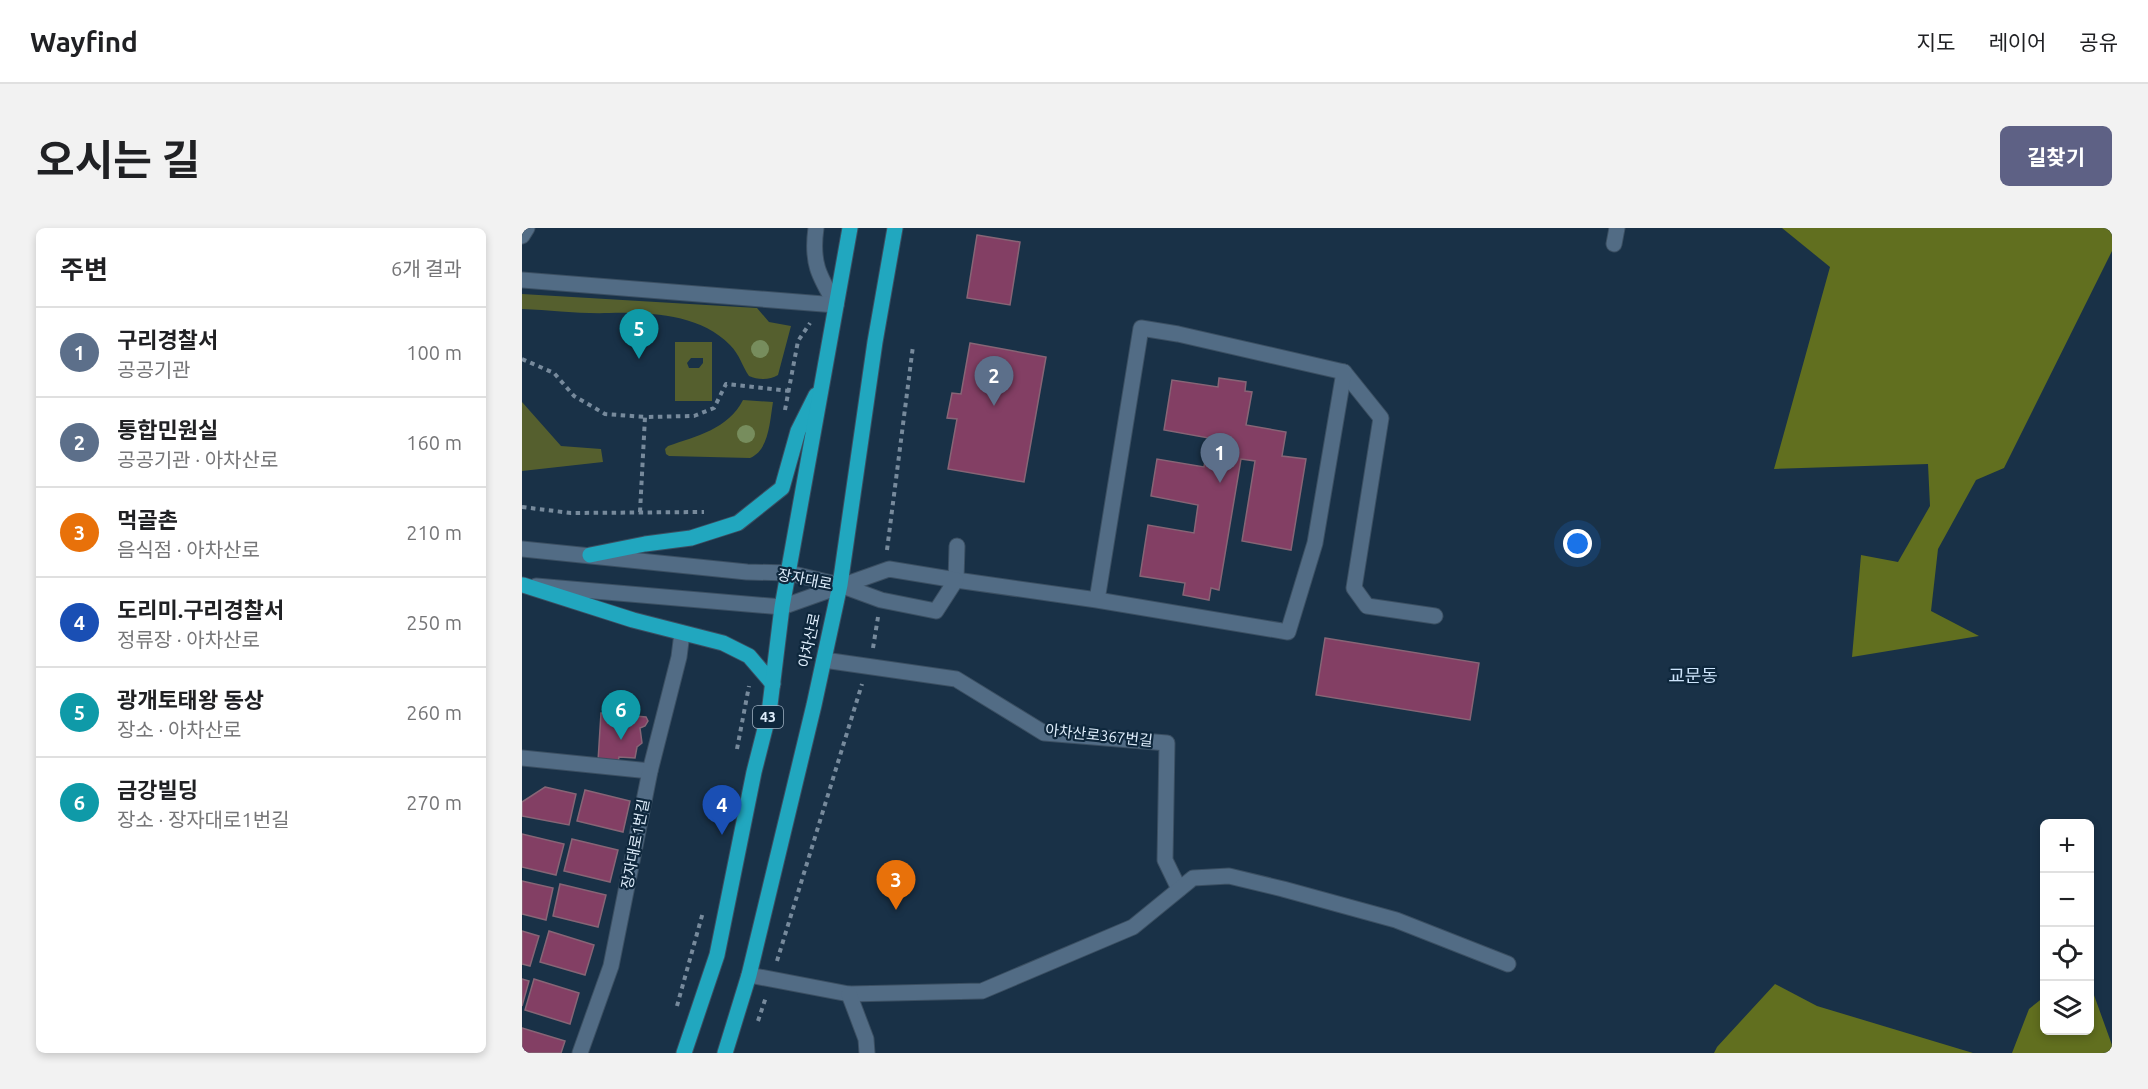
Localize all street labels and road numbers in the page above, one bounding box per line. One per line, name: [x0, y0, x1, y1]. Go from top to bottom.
street label: 장자대로: [776, 565, 834, 593]
street label: 아차산로: [795, 611, 823, 669]
road number: 43: [753, 706, 783, 728]
street label: 아차산로367번길: [1044, 721, 1154, 749]
street label: 장자대로1번길: [618, 798, 652, 890]

